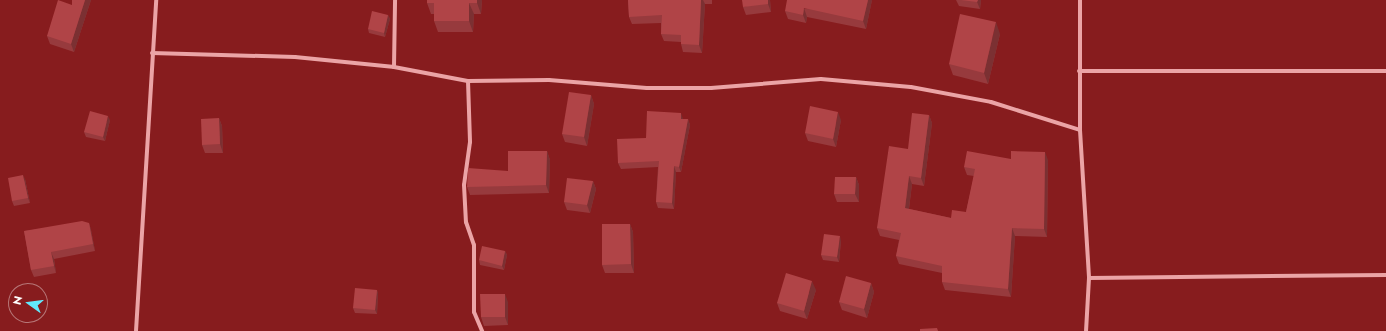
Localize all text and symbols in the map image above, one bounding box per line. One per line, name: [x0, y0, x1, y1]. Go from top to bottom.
north arrow: [8, 283, 48, 323]
text: N: [9, 294, 26, 307]

